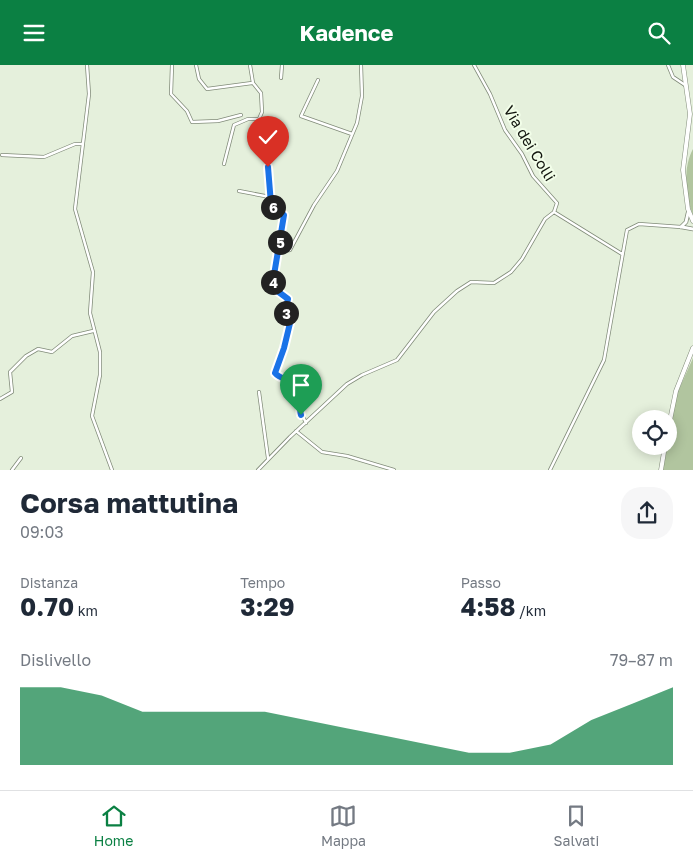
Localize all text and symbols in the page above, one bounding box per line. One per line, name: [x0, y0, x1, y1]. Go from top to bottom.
icon: menu: [20, 19, 48, 47]
text: Kadence: [300, 19, 393, 46]
icon: search: [645, 19, 673, 47]
street label: Via dei Colli: [500, 102, 560, 184]
pin: [247, 116, 289, 167]
icon: check: [254, 123, 282, 151]
pin: 6: [260, 195, 286, 219]
text: 6: [269, 199, 278, 216]
pin: 5: [268, 229, 292, 255]
text: 5: [276, 234, 285, 251]
pin: 4: [260, 269, 286, 295]
text: 4: [269, 274, 278, 291]
pin: 3: [274, 301, 298, 325]
text: 3: [282, 305, 291, 322]
pin: [280, 364, 322, 415]
icon: arrive: [287, 371, 315, 399]
map controls: [632, 410, 677, 455]
button: locate: [632, 410, 677, 455]
text: Corsa mattutina: [20, 486, 238, 519]
button: share: [621, 487, 673, 539]
text: 09:03: [20, 522, 64, 542]
text: Distanza: [20, 574, 78, 591]
text: Tempo: [240, 574, 285, 591]
text: Passo: [461, 574, 501, 591]
text: 0.70: [20, 591, 74, 622]
text: 3:29: [240, 591, 295, 622]
text: 4:58: [461, 591, 516, 622]
text: km: [74, 602, 98, 619]
text: /km: [516, 602, 546, 619]
text: Dislivello: [20, 650, 91, 670]
text: 79–87 m: [610, 650, 673, 670]
tab: Home: [94, 802, 133, 849]
tab: Mappa: [321, 802, 366, 849]
tab: Salvati: [554, 802, 599, 849]

